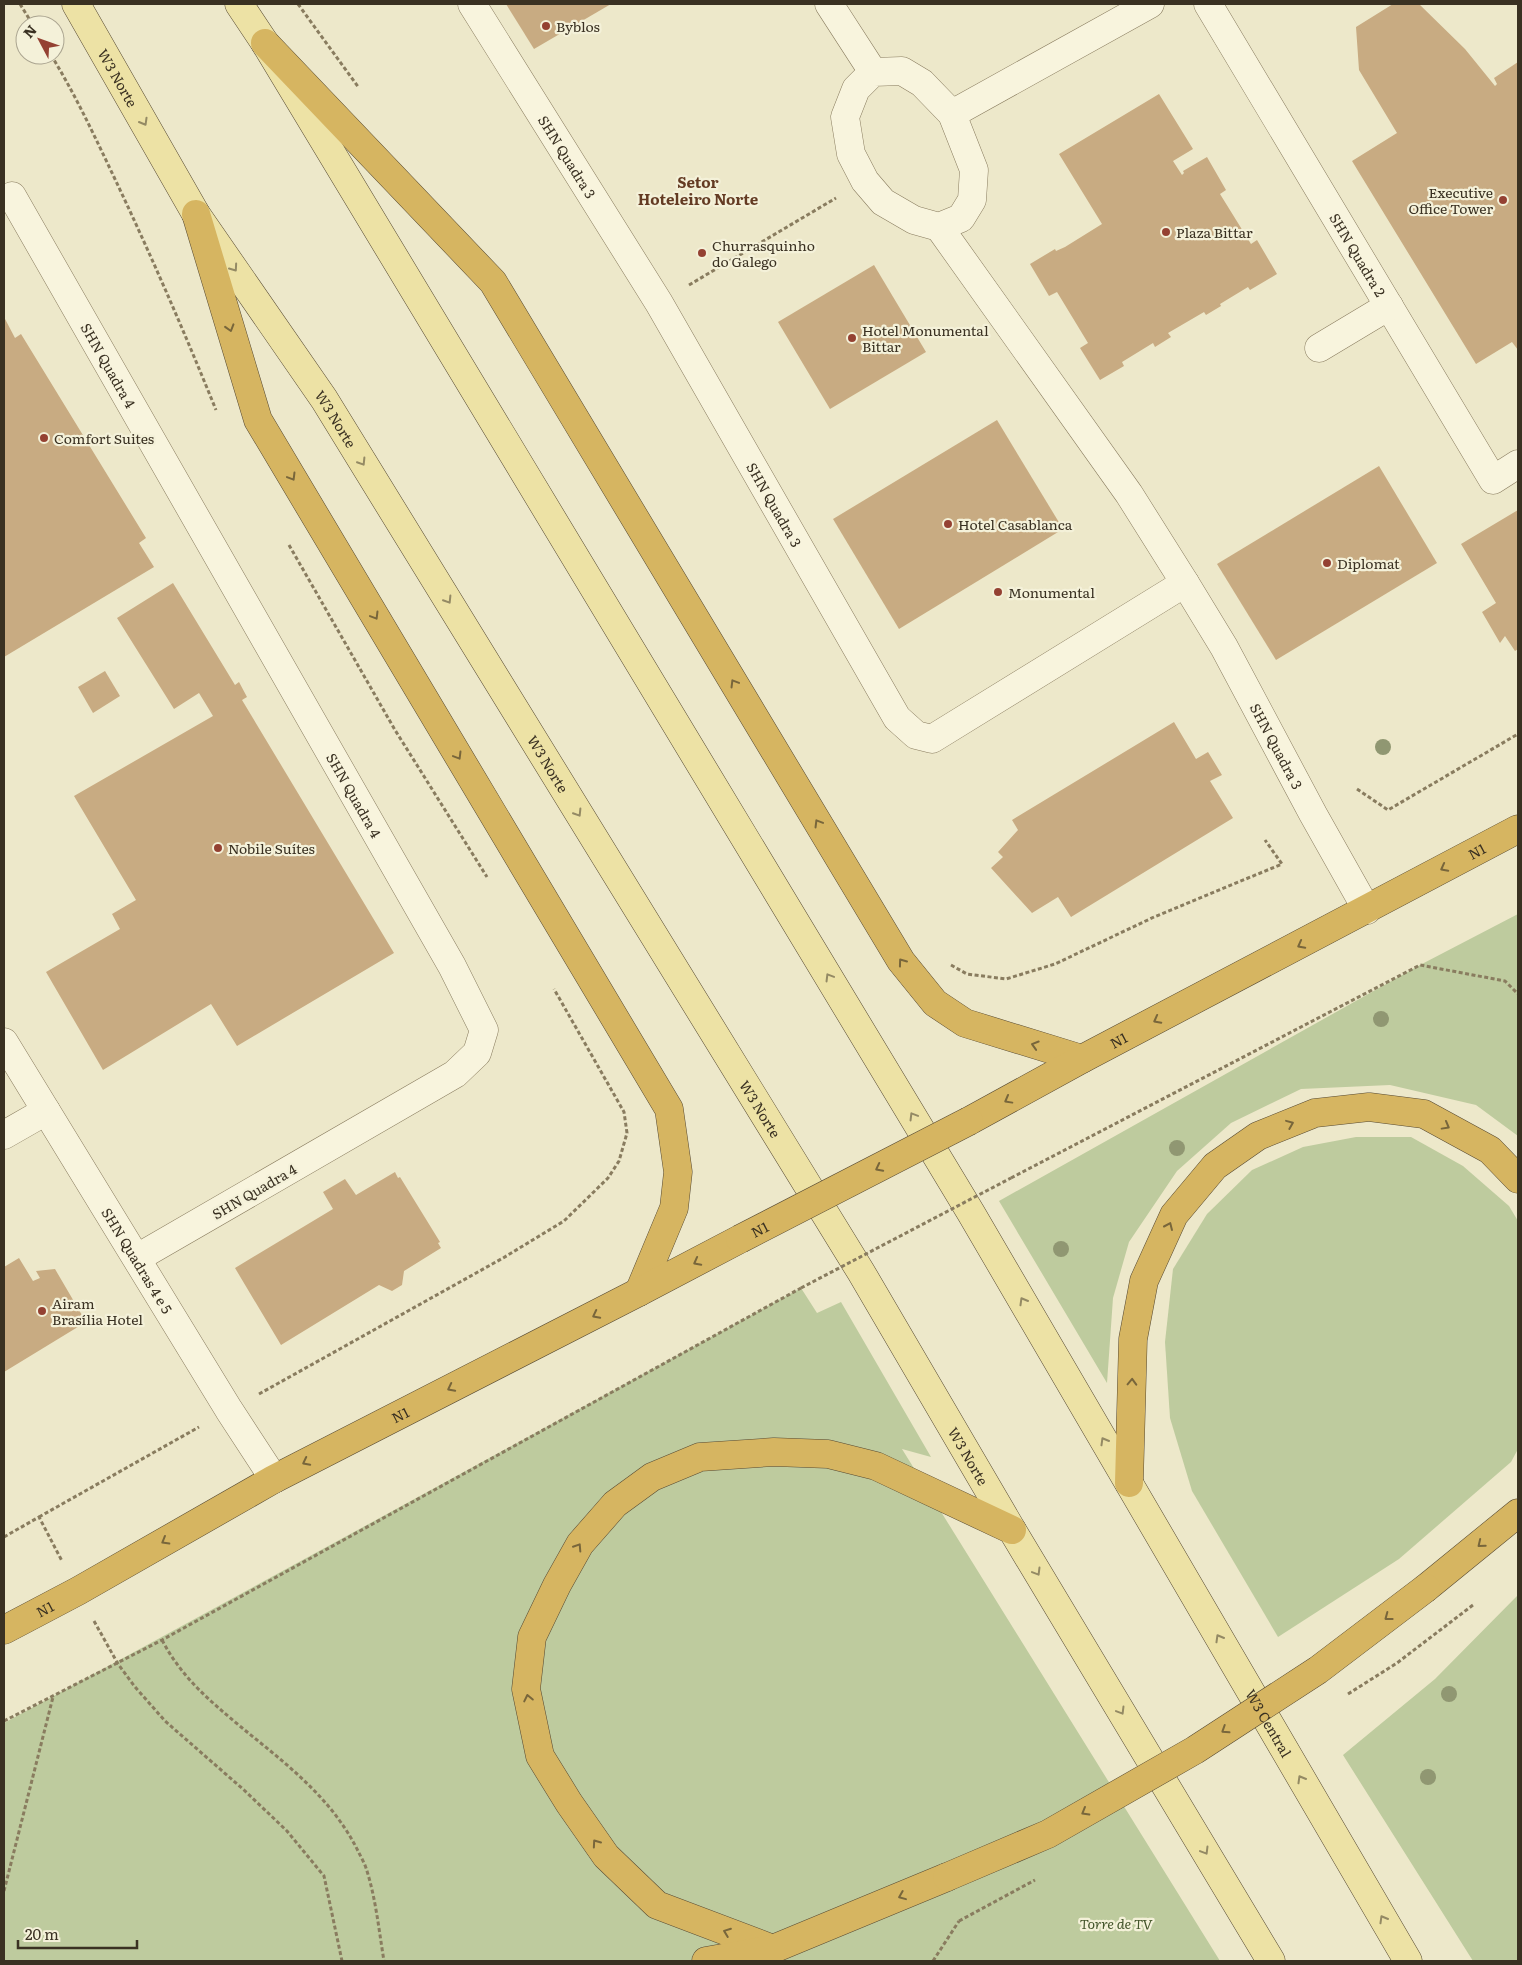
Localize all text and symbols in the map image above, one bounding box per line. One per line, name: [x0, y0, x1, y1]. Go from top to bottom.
north arrow: [15, 15, 65, 65]
place label: Byblos: [556, 16, 600, 36]
text: N: [18, 20, 41, 42]
marker: Byblos: [540, 20, 552, 32]
street label: W3 Norte: [94, 45, 143, 111]
street label: SHN Quadra 3: [534, 111, 601, 202]
one-way arrow: [137, 117, 147, 126]
district label: Setor Hoteleiro Norte: [638, 170, 759, 210]
place label: Executive Office Tower: [1408, 182, 1493, 218]
marker: Executive Office Tower: [1497, 194, 1509, 206]
street label: SHN Quadra 2: [1325, 209, 1391, 300]
place label: Plaza Bittar: [1176, 222, 1253, 242]
marker: Plaza Bittar: [1160, 226, 1172, 238]
place label: Churrasquinho do Galego: [712, 235, 815, 271]
marker: Churrasquinho do Galego: [696, 247, 708, 259]
one-way arrow: [228, 263, 237, 272]
street label: SHN Quadra 4: [77, 319, 141, 412]
place label: Hotel Monumental Bittar: [862, 320, 989, 356]
one-way arrow: [225, 323, 235, 331]
marker: Hotel Monumental Bittar: [846, 332, 858, 344]
street label: W3 Norte: [311, 386, 361, 451]
place label: Comfort Suites: [54, 428, 154, 448]
marker: Comfort Suites: [38, 432, 50, 444]
one-way arrow: [356, 457, 366, 466]
street label: SHN Quadra 3: [742, 458, 807, 551]
one-way arrow: [285, 471, 295, 480]
place label: Hotel Casablanca: [958, 514, 1073, 534]
marker: Hotel Casablanca: [942, 518, 954, 530]
place label: Diplomat: [1337, 553, 1400, 573]
marker: Diplomat: [1321, 557, 1333, 569]
place label: Monumental: [1008, 582, 1095, 602]
marker: Monumental: [992, 586, 1004, 598]
one-way arrow: [441, 595, 451, 604]
one-way arrow: [369, 611, 379, 620]
one-way arrow: [731, 680, 741, 689]
street label: SHN Quadra 3: [1246, 700, 1308, 793]
street label: W3 Norte: [523, 731, 574, 796]
street label: SHN Quadra 4: [322, 749, 387, 841]
one-way arrow: [452, 750, 462, 759]
one-way arrow: [572, 808, 582, 817]
one-way arrow: [814, 819, 824, 828]
place label: Nobile Suítes: [228, 838, 315, 858]
street label: N1: [1464, 838, 1489, 864]
marker: Nobile Suítes: [212, 842, 224, 854]
one-way arrow: [1441, 862, 1450, 872]
one-way arrow: [1297, 939, 1306, 949]
one-way arrow: [899, 958, 908, 968]
one-way arrow: [825, 974, 835, 983]
one-way arrow: [1153, 1014, 1162, 1024]
street label: N1: [1106, 1027, 1131, 1053]
one-way arrow: [1031, 1041, 1040, 1051]
street label: W3 Norte: [735, 1076, 786, 1141]
one-way arrow: [1004, 1094, 1013, 1104]
one-way arrow: [909, 1113, 919, 1122]
one-way arrow: [1285, 1119, 1294, 1130]
one-way arrow: [1441, 1120, 1450, 1130]
street label: SHN Quadra 4: [208, 1159, 300, 1223]
one-way arrow: [875, 1162, 884, 1172]
street label: SHN Quadras 4 e 5: [97, 1204, 178, 1317]
street label: N1: [747, 1216, 772, 1242]
one-way arrow: [1162, 1222, 1173, 1231]
one-way arrow: [693, 1256, 702, 1266]
place label: Airam Brasília Hotel: [52, 1293, 143, 1329]
one-way arrow: [1019, 1297, 1029, 1306]
marker: Airam Brasília Hotel: [36, 1305, 48, 1317]
one-way arrow: [592, 1309, 601, 1319]
one-way arrow: [1127, 1378, 1137, 1386]
one-way arrow: [447, 1382, 456, 1392]
street label: N1: [388, 1401, 413, 1427]
street label: W3 Norte: [944, 1423, 994, 1489]
one-way arrow: [1101, 1438, 1111, 1447]
one-way arrow: [303, 1456, 312, 1466]
one-way arrow: [161, 1535, 170, 1545]
one-way arrow: [1477, 1538, 1486, 1547]
one-way arrow: [572, 1544, 582, 1553]
one-way arrow: [1031, 1567, 1040, 1576]
street label: N1: [32, 1596, 57, 1621]
one-way arrow: [1384, 1612, 1393, 1621]
one-way arrow: [1216, 1635, 1226, 1644]
street label: W3 Central: [1241, 1685, 1297, 1761]
one-way arrow: [523, 1694, 534, 1702]
one-way arrow: [1114, 1706, 1124, 1715]
one-way arrow: [1222, 1724, 1231, 1733]
one-way arrow: [1298, 1775, 1308, 1784]
one-way arrow: [1082, 1806, 1091, 1816]
one-way arrow: [593, 1839, 602, 1848]
one-way arrow: [1198, 1845, 1208, 1854]
one-way arrow: [898, 1889, 907, 1900]
park label: Torre de TV: [1080, 1913, 1153, 1933]
one-way arrow: [1379, 1916, 1389, 1925]
scale bar: [18, 1918, 136, 1950]
text: 20 m: [25, 1922, 59, 1945]
one-way arrow: [724, 1928, 732, 1938]

